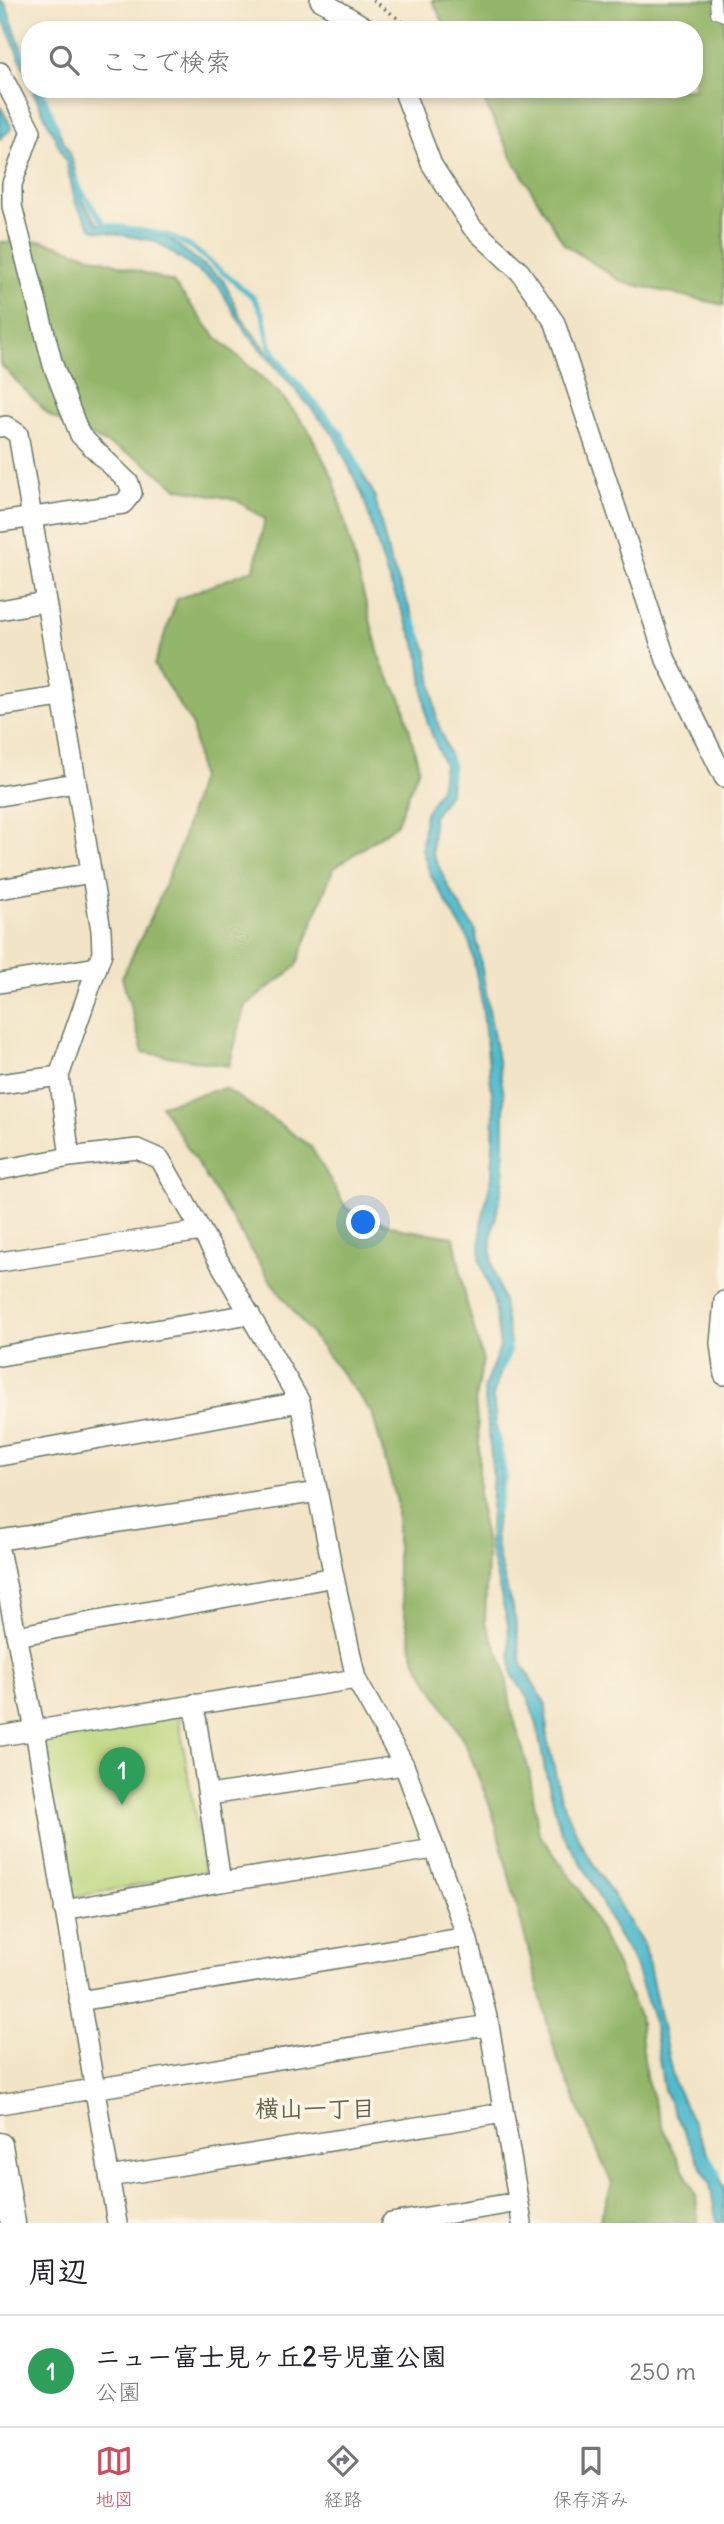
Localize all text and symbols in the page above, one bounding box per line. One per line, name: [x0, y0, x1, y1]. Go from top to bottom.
search box: [21, 21, 703, 98]
icon: search: [45, 41, 83, 79]
text: ここで検索: [101, 45, 231, 78]
your location: [346, 1205, 380, 1239]
pin: 1: [99, 1747, 145, 1805]
district label: 横山一丁目: [255, 2093, 375, 2123]
text: 周辺: [28, 2252, 88, 2290]
text: ニュー富士見ヶ丘2号児童公園: [95, 2340, 447, 2373]
text: 1: [46, 2357, 56, 2386]
text: 250 m: [629, 2357, 696, 2386]
text: 公園: [95, 2377, 141, 2406]
tab: 地図: [95, 2442, 133, 2511]
tab: 経路: [324, 2442, 362, 2511]
tab: 保存済み: [553, 2442, 629, 2511]

